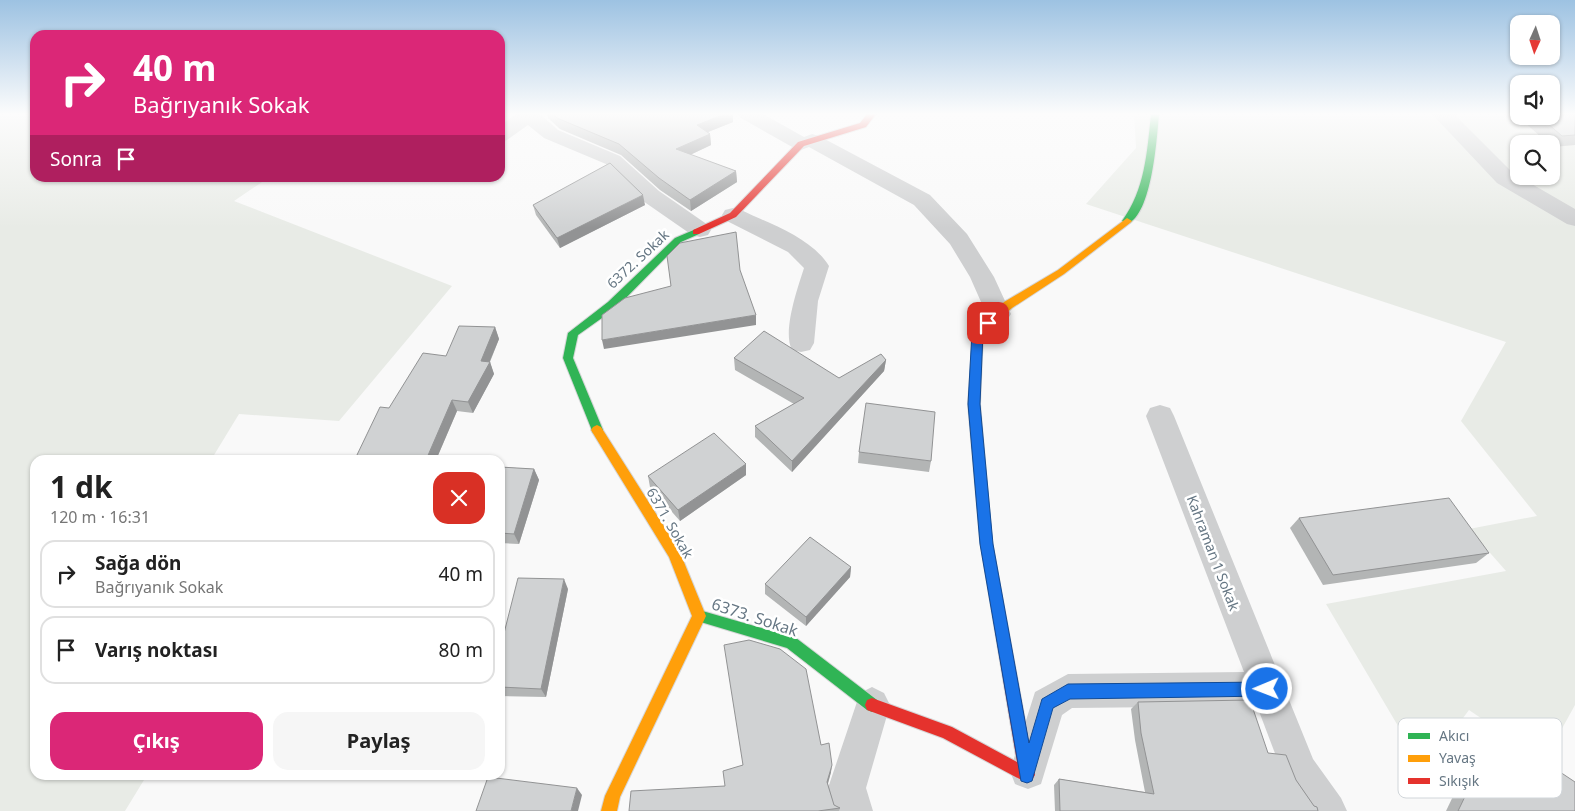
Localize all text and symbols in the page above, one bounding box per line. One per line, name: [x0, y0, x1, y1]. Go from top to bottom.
north arrow: [1510, 15, 1560, 65]
map controls: [1510, 15, 1560, 185]
text: 40 m: [133, 44, 216, 91]
icon: right: [50, 50, 115, 115]
button: sound: [1510, 75, 1560, 125]
text: Bağrıyanık Sokak: [133, 89, 309, 119]
button: search: [1510, 135, 1560, 185]
icon: arrive: [112, 145, 140, 173]
text: Sonra: [50, 146, 102, 172]
street label: 6372. Sokak: [603, 225, 673, 292]
pin: [967, 302, 1009, 344]
icon: arrive: [974, 309, 1002, 337]
text: 1 dk: [50, 466, 113, 507]
button: close: [433, 472, 485, 524]
street label: 6371. Sokak: [643, 484, 699, 562]
street label: Kahraman 1 Sokak: [1183, 492, 1244, 614]
text: 120 m · 16:31: [50, 506, 150, 528]
text: Sağa dön: [95, 550, 181, 576]
icon: right: [52, 560, 80, 588]
text: 40 m: [439, 561, 483, 587]
text: Bağrıyanık Sokak: [95, 576, 223, 598]
street label: 6373. Sokak: [709, 593, 801, 641]
icon: arrive: [52, 636, 80, 664]
text: Varış noktası: [95, 637, 218, 663]
text: 80 m: [439, 637, 483, 663]
position arrow: [1240, 662, 1292, 714]
button: Çıkış: [50, 712, 263, 770]
button: Paylaş: [273, 712, 485, 770]
legend: [1398, 718, 1562, 798]
text: Akıcı: [1439, 726, 1469, 745]
text: Yavaş: [1439, 748, 1476, 767]
text: Sıkışık: [1439, 771, 1480, 790]

